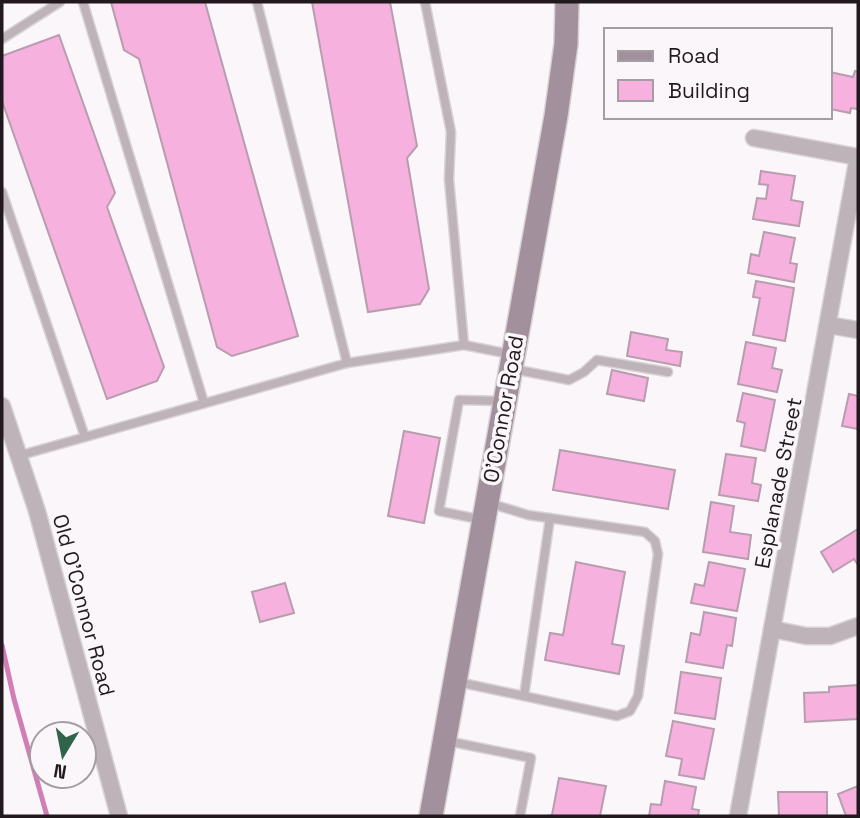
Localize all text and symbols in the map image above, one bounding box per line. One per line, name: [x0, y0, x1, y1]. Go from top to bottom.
legend: [604, 28, 832, 119]
text: Road: [668, 42, 720, 69]
text: Building: [668, 77, 750, 104]
street label: O'Connor Road: [477, 333, 529, 485]
street label: Esplanade Street: [748, 395, 808, 571]
street label: Old O'Connor Road: [47, 511, 121, 699]
north arrow: [28, 720, 98, 790]
text: N: [52, 758, 69, 785]

